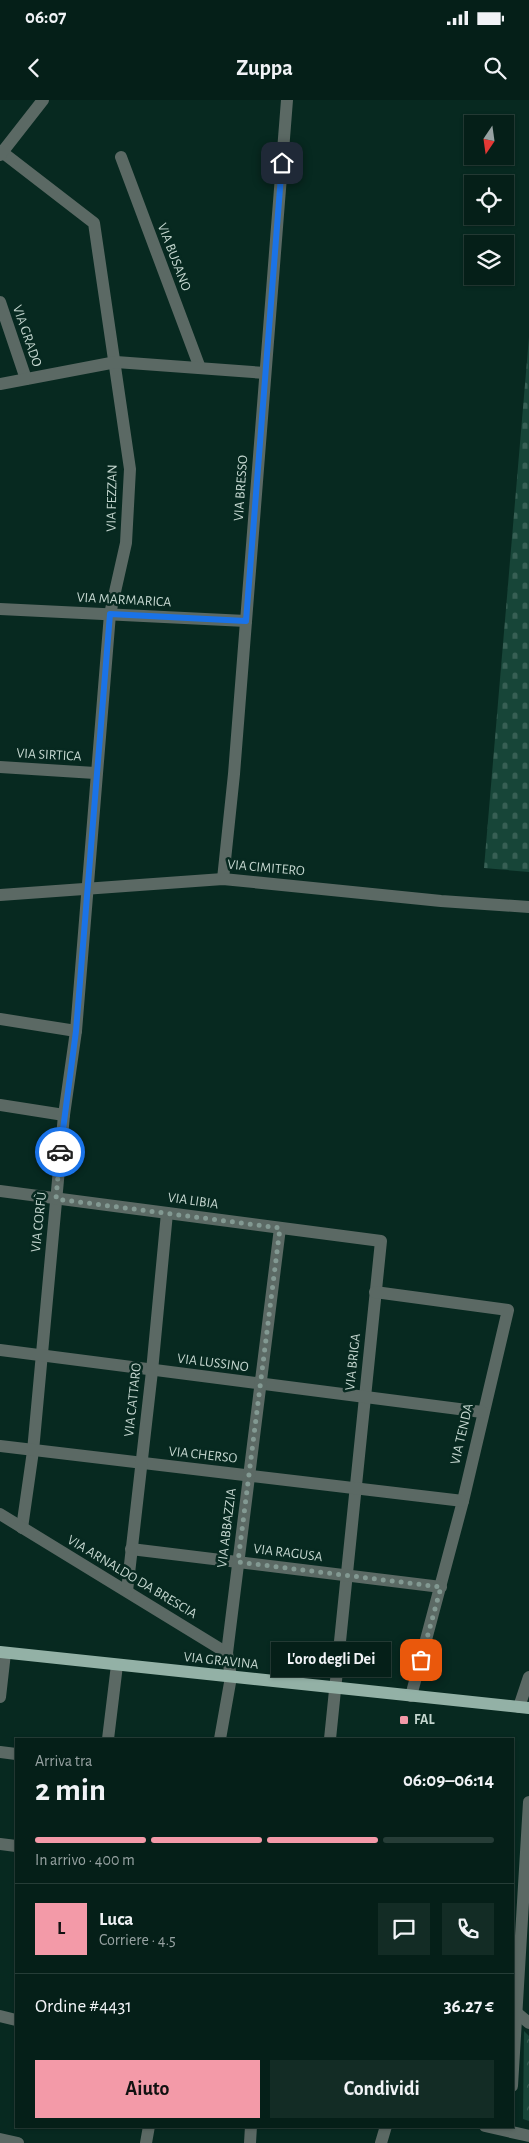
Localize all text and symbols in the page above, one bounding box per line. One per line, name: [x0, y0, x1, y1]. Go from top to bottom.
text: 06:07: [25, 8, 67, 27]
icon: back: [20, 54, 48, 82]
icon: search: [481, 54, 509, 82]
text: Zuppa: [236, 57, 293, 79]
north arrow: [464, 115, 514, 165]
map controls: [464, 115, 514, 285]
pin: [261, 142, 303, 184]
icon: home: [268, 149, 296, 177]
button: locate: [464, 175, 514, 225]
street label: VIA BUSANO: [155, 221, 193, 293]
button: layers: [464, 235, 514, 285]
street label: VIA GRADO: [10, 303, 44, 369]
street label: VIA BRESSO: [232, 454, 250, 522]
street label: VIA FEZZAN: [104, 464, 120, 532]
street label: VIA MARMARICA: [76, 591, 172, 609]
street label: VIA SIRTICA: [16, 746, 82, 764]
street label: VIA CIMITERO: [227, 858, 305, 878]
courier: [35, 1127, 85, 1177]
icon: car: [46, 1138, 74, 1166]
street label: VIA CORFÙ: [26, 1191, 49, 1253]
street label: VIA LIBIA: [167, 1191, 219, 1211]
street label: VIA BRIGA: [343, 1333, 363, 1391]
street label: VIA LUSSINO: [176, 1352, 250, 1374]
street label: VIA CATTARO: [122, 1362, 144, 1438]
street label: VIA TENDA: [448, 1402, 476, 1466]
street label: VIA CHERSO: [168, 1444, 238, 1466]
street label: VIA ABBAZZIA: [215, 1487, 239, 1569]
street label: VIA ARNALDO DA BRESCIA: [65, 1533, 199, 1621]
street label: VIA RAGUSA: [253, 1542, 323, 1564]
pin: [400, 1639, 442, 1681]
callout: L'oro degli Dei: [271, 1642, 391, 1678]
icon: bag: [407, 1646, 435, 1674]
street label: VIA GRAVINA: [183, 1650, 259, 1672]
text: L'oro degli Dei: [287, 1651, 375, 1667]
place label: FAL: [414, 1713, 435, 1727]
marker: FAL: [398, 1714, 410, 1726]
text: Arriva tra: [35, 1753, 92, 1769]
text: 06:09–06:14: [403, 1771, 494, 1790]
text: 2 min: [35, 1774, 106, 1806]
text: In arrivo · 400 m: [35, 1852, 135, 1868]
button: chat: [378, 1903, 430, 1955]
button: phone: [442, 1903, 494, 1955]
text: Luca: [99, 1910, 133, 1929]
text: L: [57, 1919, 65, 1938]
text: Corriere · 4.5: [99, 1932, 176, 1948]
text: Ordine #4431: [35, 1997, 132, 2016]
text: 36.27 €: [443, 1997, 494, 2016]
button: Aiuto: [35, 2060, 260, 2118]
button: Condividi: [270, 2060, 494, 2118]

